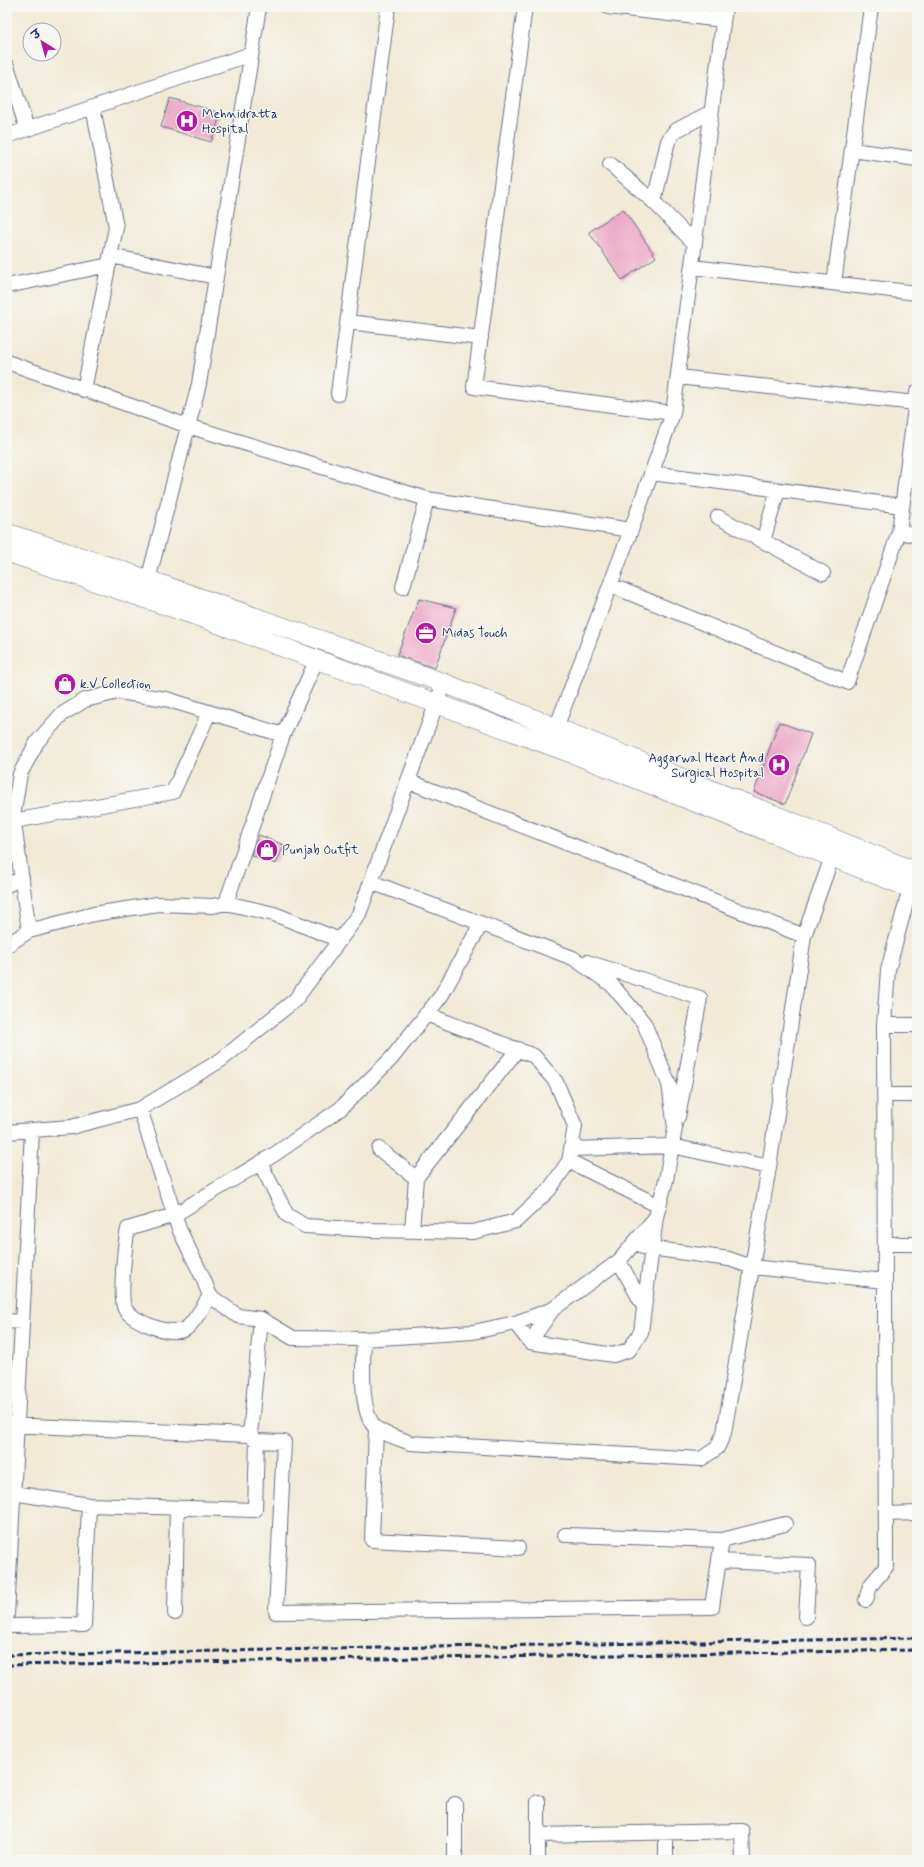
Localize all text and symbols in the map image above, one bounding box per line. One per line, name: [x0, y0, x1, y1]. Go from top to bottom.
north arrow: [22, 22, 62, 62]
text: उ: [29, 26, 45, 43]
place label: Mehnidratta Hospital: [202, 106, 278, 138]
hospital icon: Mehnidratta Hospital: [174, 108, 200, 134]
office icon: Midas Touch: [413, 620, 439, 646]
place label: Midas Touch: [442, 625, 508, 642]
shop icon: k.V Collection: [52, 671, 78, 697]
place label: k.V Collection: [80, 676, 151, 693]
place label: Aggarwal Heart And Surgical Hospital: [648, 750, 764, 783]
hospital icon: Aggarwal Heart And Surgical Hospital: [766, 752, 792, 778]
shop icon: Punjab Outfit: [254, 837, 280, 863]
place label: Punjab Outfit: [282, 842, 359, 859]

